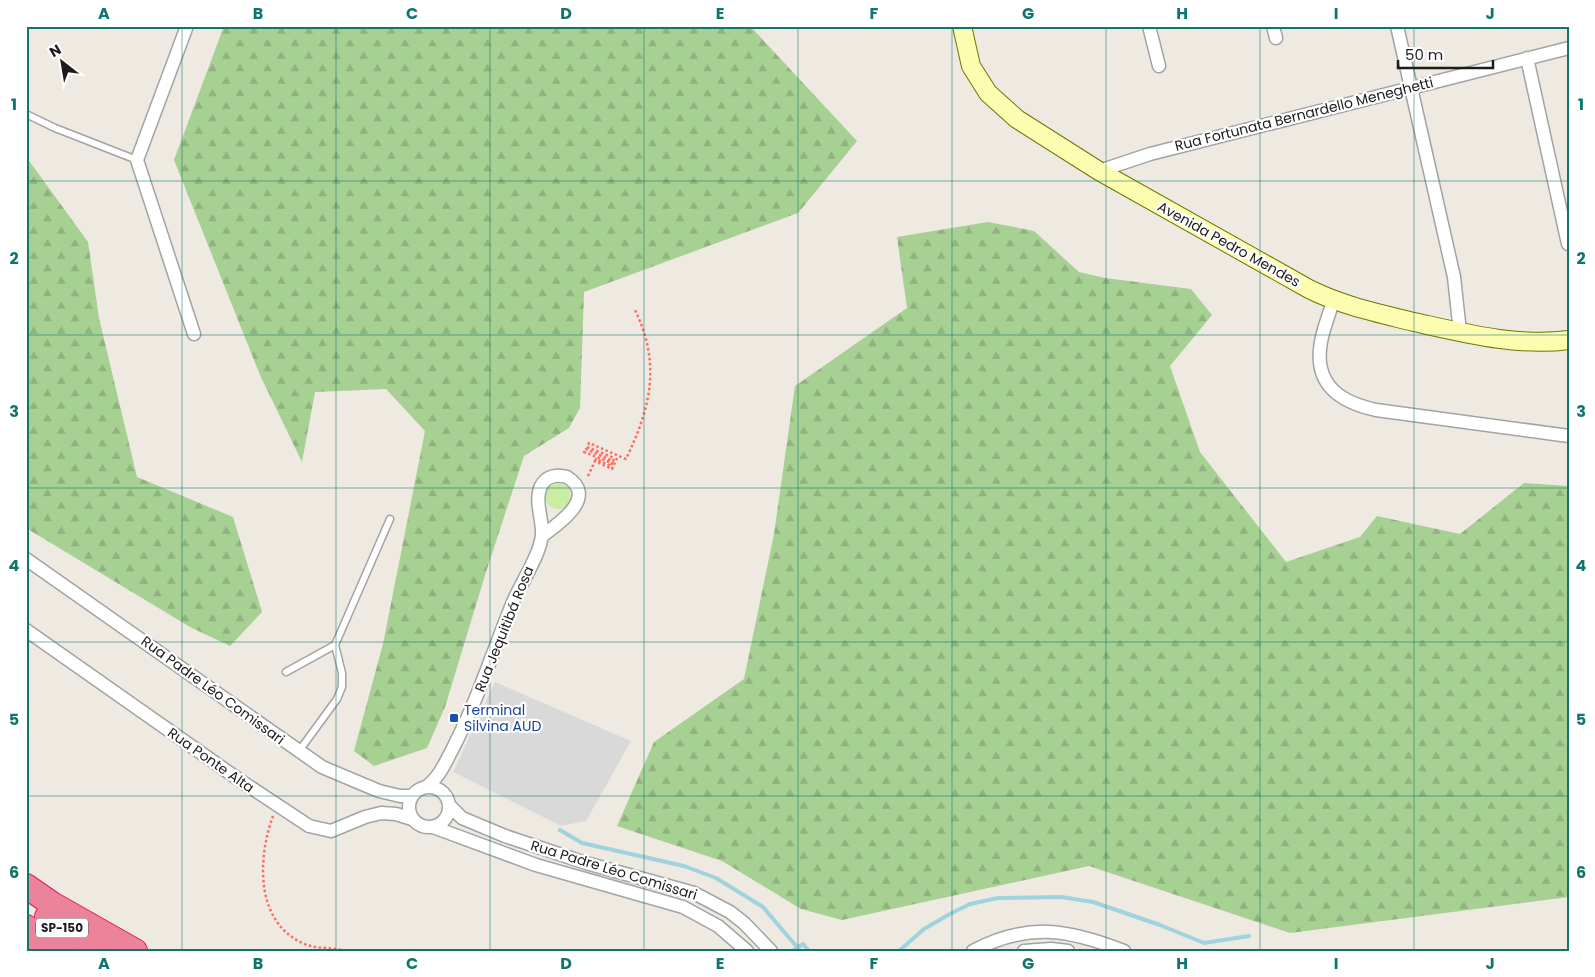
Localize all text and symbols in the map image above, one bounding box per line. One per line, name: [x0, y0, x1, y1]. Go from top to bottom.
text: A: [98, 2, 110, 25]
text: B: [253, 2, 263, 25]
text: C: [406, 2, 418, 25]
text: D: [560, 2, 572, 25]
text: E: [716, 2, 724, 25]
text: F: [870, 2, 879, 25]
text: G: [1022, 2, 1034, 25]
text: H: [1176, 2, 1188, 25]
text: I: [1334, 2, 1338, 25]
text: J: [1485, 2, 1495, 25]
north arrow: [38, 38, 88, 88]
scale bar: [1398, 38, 1492, 70]
text: N: [46, 40, 65, 62]
text: 50 m: [1405, 44, 1443, 65]
street label: Rua Fortunata Bernardello Meneghetti: [1173, 72, 1435, 156]
text: 1: [11, 93, 17, 116]
text: 1: [1578, 93, 1584, 116]
street label: Avenida Pedro Mendes: [1154, 196, 1304, 292]
text: 2: [9, 247, 19, 270]
text: 2: [1576, 247, 1586, 270]
text: 3: [9, 400, 19, 423]
text: 3: [1576, 400, 1586, 423]
text: 4: [9, 554, 20, 577]
text: 4: [1576, 554, 1587, 577]
street label: Rua Jequitibá Rosa: [470, 563, 538, 695]
street label: Rua Padre Léo Comissari: [137, 631, 289, 749]
place label: Terminal Silvina AUD: [464, 700, 541, 736]
text: 5: [9, 708, 19, 731]
text: 5: [1576, 708, 1586, 731]
marker: Terminal Silvina AUD: [448, 712, 460, 724]
street label: Rua Ponte Alta: [164, 723, 258, 797]
street label: Rua Padre Léo Comissari: [528, 835, 700, 905]
text: 6: [9, 861, 19, 884]
text: 6: [1576, 861, 1586, 884]
road number: SP-150: [36, 918, 88, 938]
text: A: [98, 952, 110, 975]
text: B: [253, 952, 263, 975]
text: C: [406, 952, 418, 975]
text: D: [560, 952, 572, 975]
text: E: [716, 952, 724, 975]
text: F: [870, 952, 879, 975]
text: G: [1022, 952, 1034, 975]
text: H: [1176, 952, 1188, 975]
text: I: [1334, 952, 1338, 975]
text: J: [1485, 952, 1495, 975]

